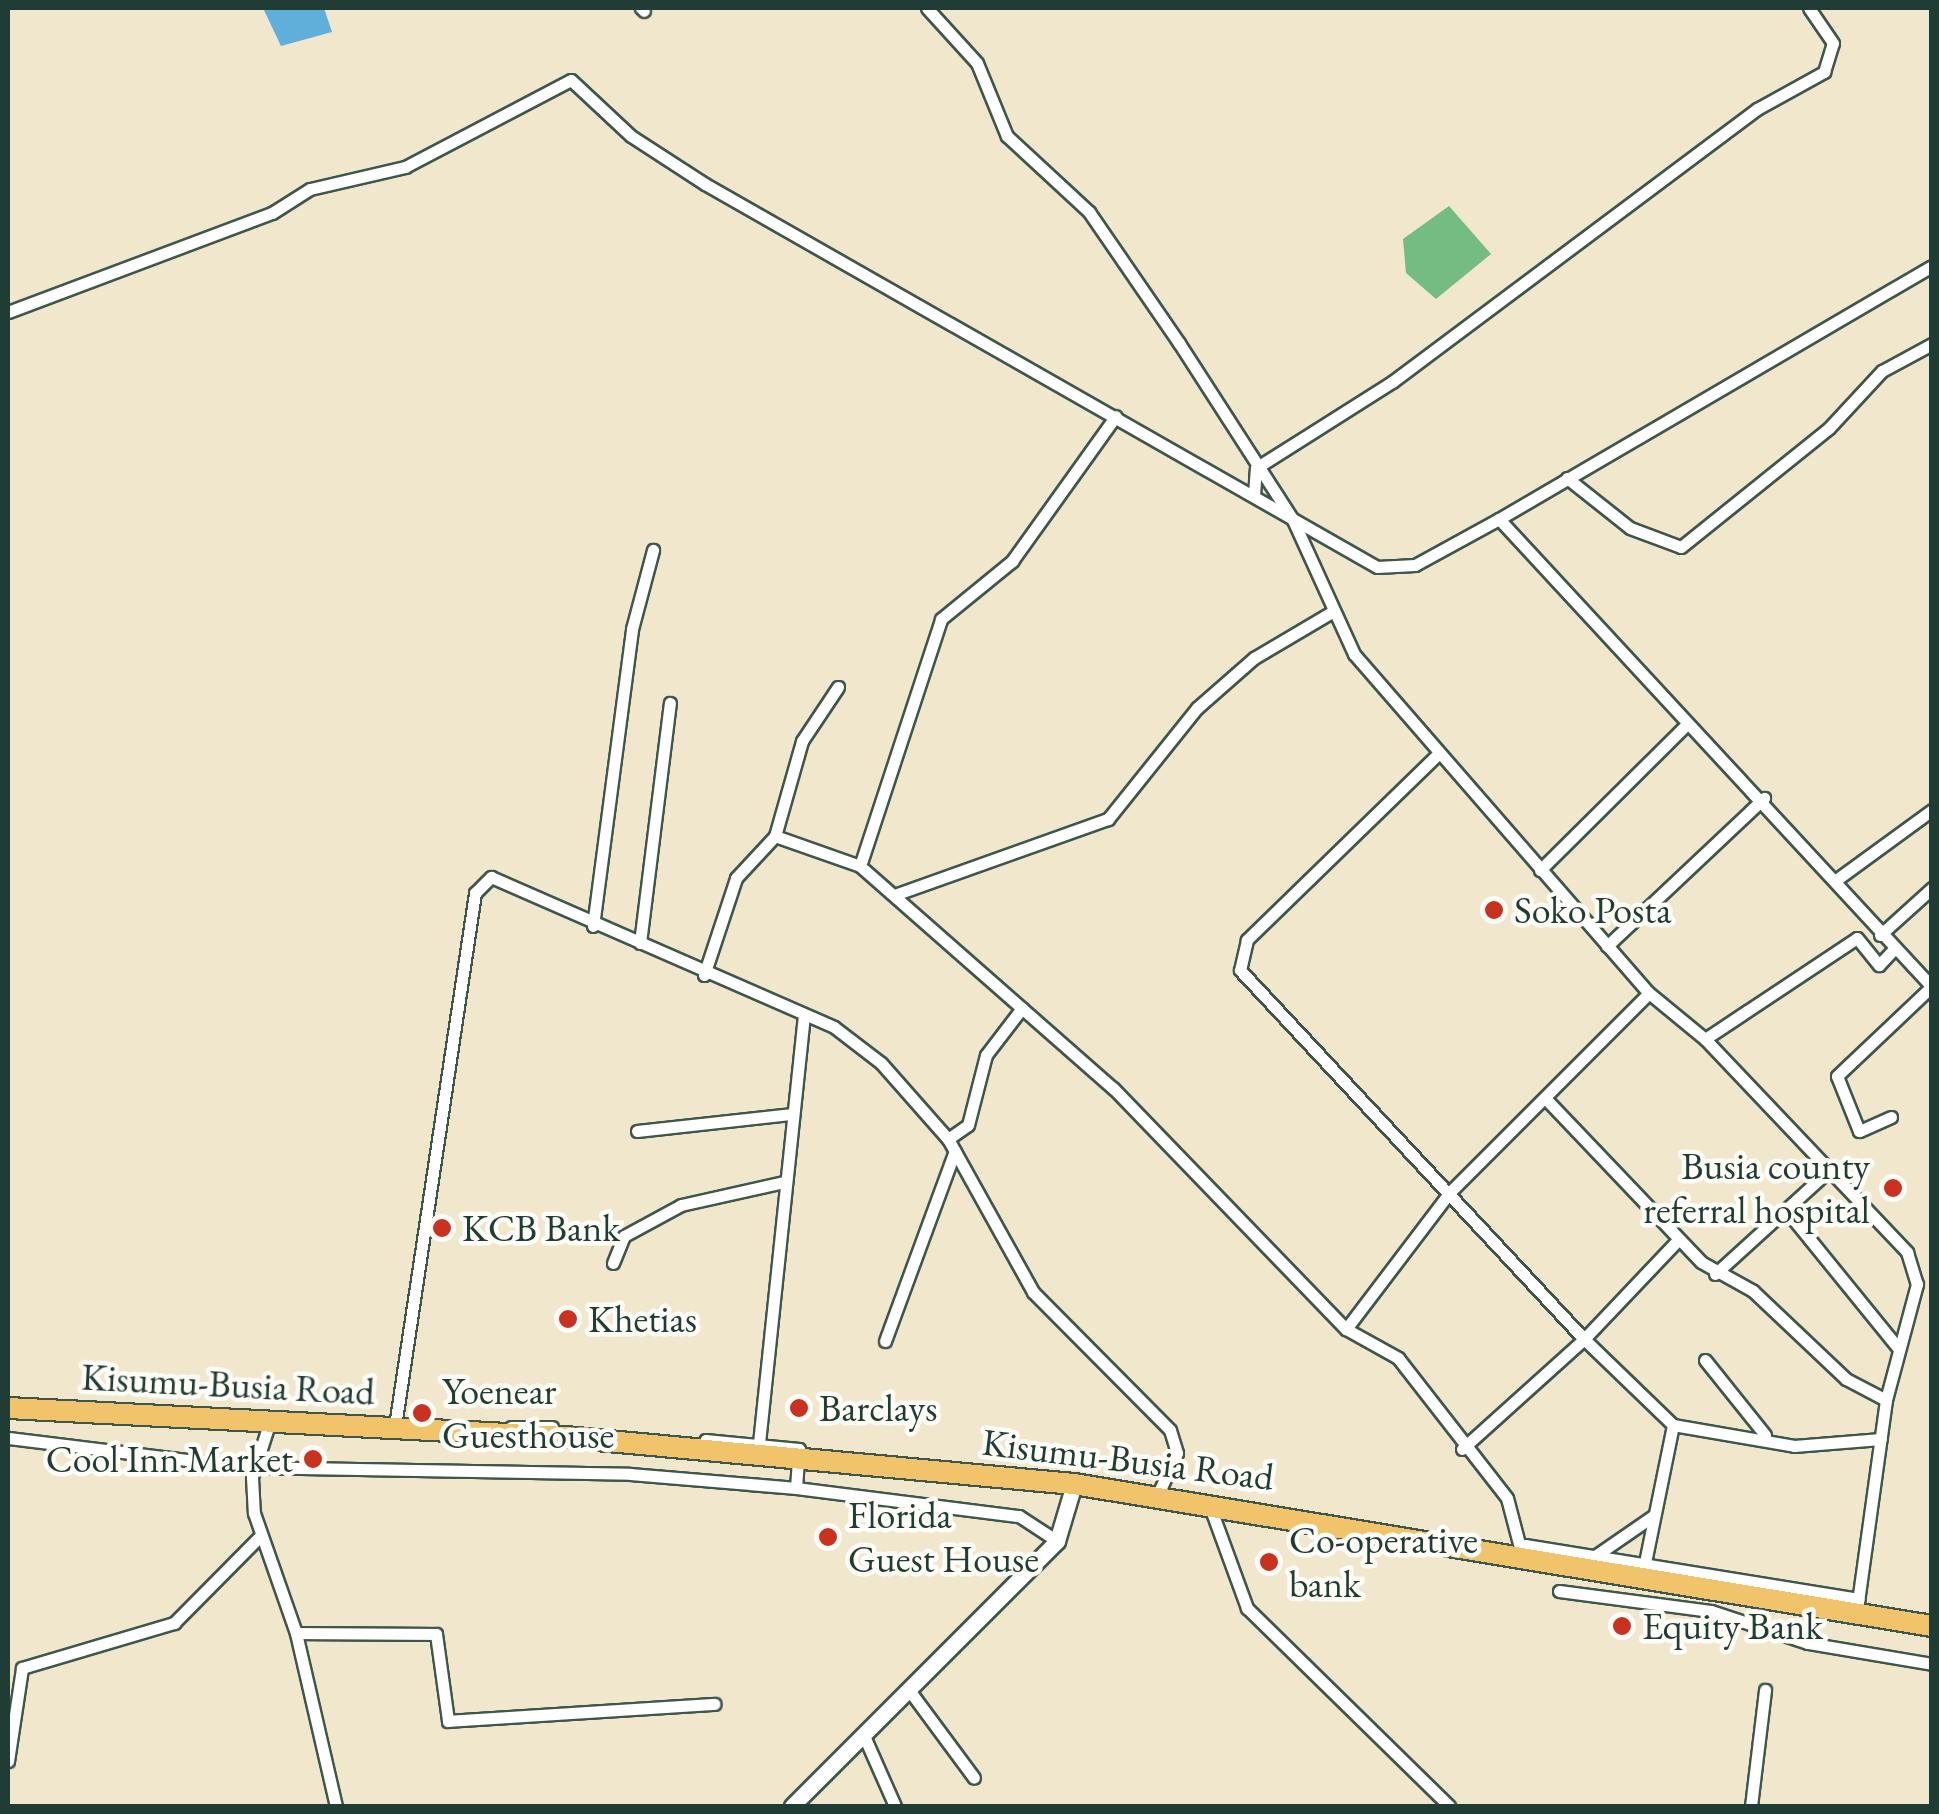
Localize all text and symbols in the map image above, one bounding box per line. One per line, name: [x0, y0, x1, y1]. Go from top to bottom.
place label: Soko Posta: [1514, 887, 1671, 933]
marker: Soko Posta: [1483, 899, 1505, 921]
place label: Busia county referral hospital: [1643, 1143, 1870, 1232]
marker: Busia county referral hospital: [1880, 1175, 1906, 1201]
place label: KCB Bank: [462, 1205, 620, 1251]
marker: KCB Bank: [431, 1217, 453, 1239]
place label: Khetias: [588, 1296, 697, 1342]
marker: Khetias: [557, 1308, 579, 1330]
street label: Kisumu-Busia Road: [80, 1354, 376, 1414]
place label: Yoenear Guesthouse: [442, 1368, 614, 1458]
place label: Barclays: [819, 1385, 937, 1431]
marker: Barclays: [788, 1397, 810, 1419]
marker: Yoenear Guesthouse: [411, 1402, 433, 1424]
street label: Kisumu-Busia Road: [979, 1418, 1277, 1500]
place label: Cool Inn Market: [46, 1436, 293, 1482]
marker: Cool Inn Market: [302, 1448, 324, 1470]
place label: Florida Guest House: [848, 1492, 1039, 1582]
place label: Co-operative bank: [1289, 1517, 1478, 1606]
marker: Florida Guest House: [817, 1526, 839, 1548]
marker: Co-operative bank: [1258, 1551, 1280, 1573]
place label: Equity Bank: [1642, 1603, 1823, 1649]
marker: Equity Bank: [1611, 1615, 1633, 1637]

